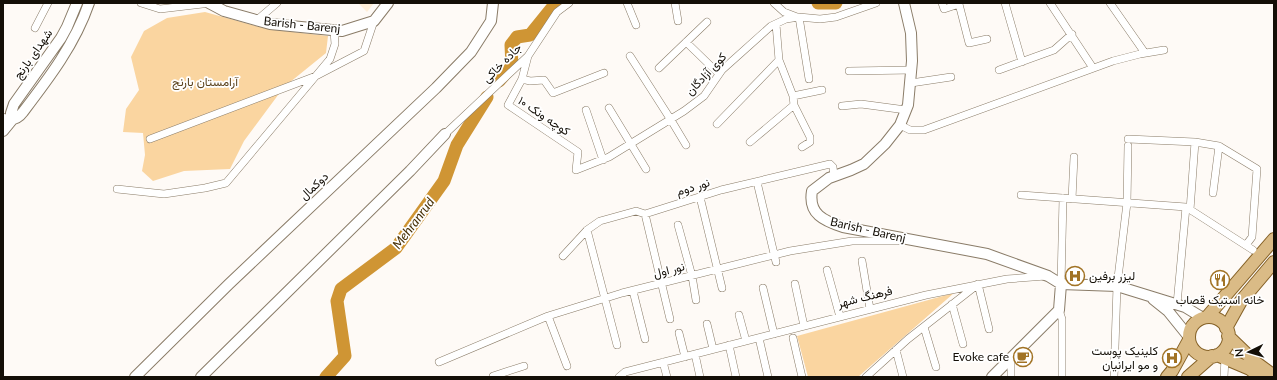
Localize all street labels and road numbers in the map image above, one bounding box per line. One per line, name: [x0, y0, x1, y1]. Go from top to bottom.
street label: Barish - Barenj: [263, 13, 341, 36]
street label: شهدای بارنج: [10, 26, 57, 83]
street label: جاده خاکی: [479, 40, 525, 86]
street label: کوی آزادگان: [682, 49, 730, 99]
street label: کوچه ونک ۱۰: [515, 93, 573, 139]
street label: دوکمال: [296, 168, 332, 203]
street label: نور دوم: [674, 174, 712, 200]
street label: Barish - Barenj: [829, 214, 907, 246]
street label: نور اول: [652, 258, 686, 282]
street label: فرهنگ شهر: [835, 282, 894, 312]

